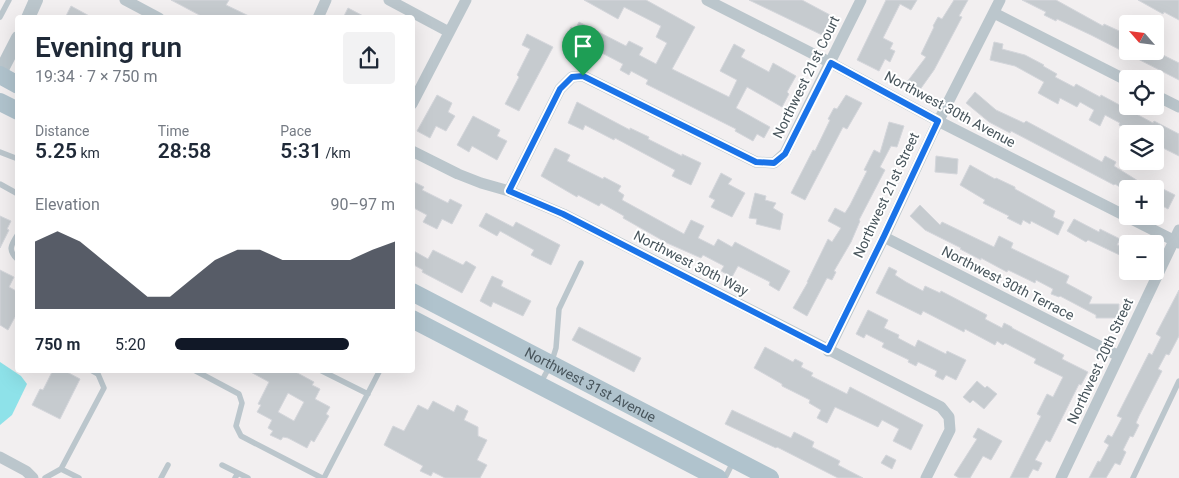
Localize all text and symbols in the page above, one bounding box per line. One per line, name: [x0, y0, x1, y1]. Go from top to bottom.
street label: Northwest 21st Court: [769, 13, 843, 141]
north arrow: [1119, 15, 1164, 60]
map controls: [1119, 15, 1164, 280]
pin: [562, 25, 604, 76]
text: Evening run: [35, 31, 182, 64]
button: share: [343, 32, 395, 84]
icon: arrive: [569, 32, 597, 60]
text: 19:34 · 7 × 750 m: [35, 67, 157, 86]
street label: Northwest 30th Avenue: [882, 68, 1018, 150]
button: locate: [1119, 70, 1164, 115]
text: Distance: [35, 123, 90, 139]
text: Time: [158, 123, 189, 139]
text: Pace: [280, 123, 311, 139]
button: layers: [1119, 125, 1164, 170]
street label: Northwest 21st Street: [850, 129, 922, 260]
text: 5.25: [35, 139, 77, 163]
text: 28:58: [158, 139, 211, 163]
text: 5:31: [280, 139, 322, 163]
text: km: [77, 145, 100, 161]
text: /km: [322, 145, 351, 161]
button: +: [1119, 180, 1164, 225]
text: Elevation: [35, 195, 100, 214]
text: 90–97 m: [331, 195, 395, 214]
street label: Northwest 30th Way: [631, 227, 751, 299]
button: −: [1119, 235, 1164, 280]
street label: Northwest 30th Terrace: [939, 243, 1077, 323]
street label: Northwest 20th Street: [1064, 295, 1136, 426]
text: 750 m: [35, 335, 80, 354]
text: 5:20: [115, 335, 146, 354]
street label: Northwest 31st Avenue: [522, 344, 659, 425]

